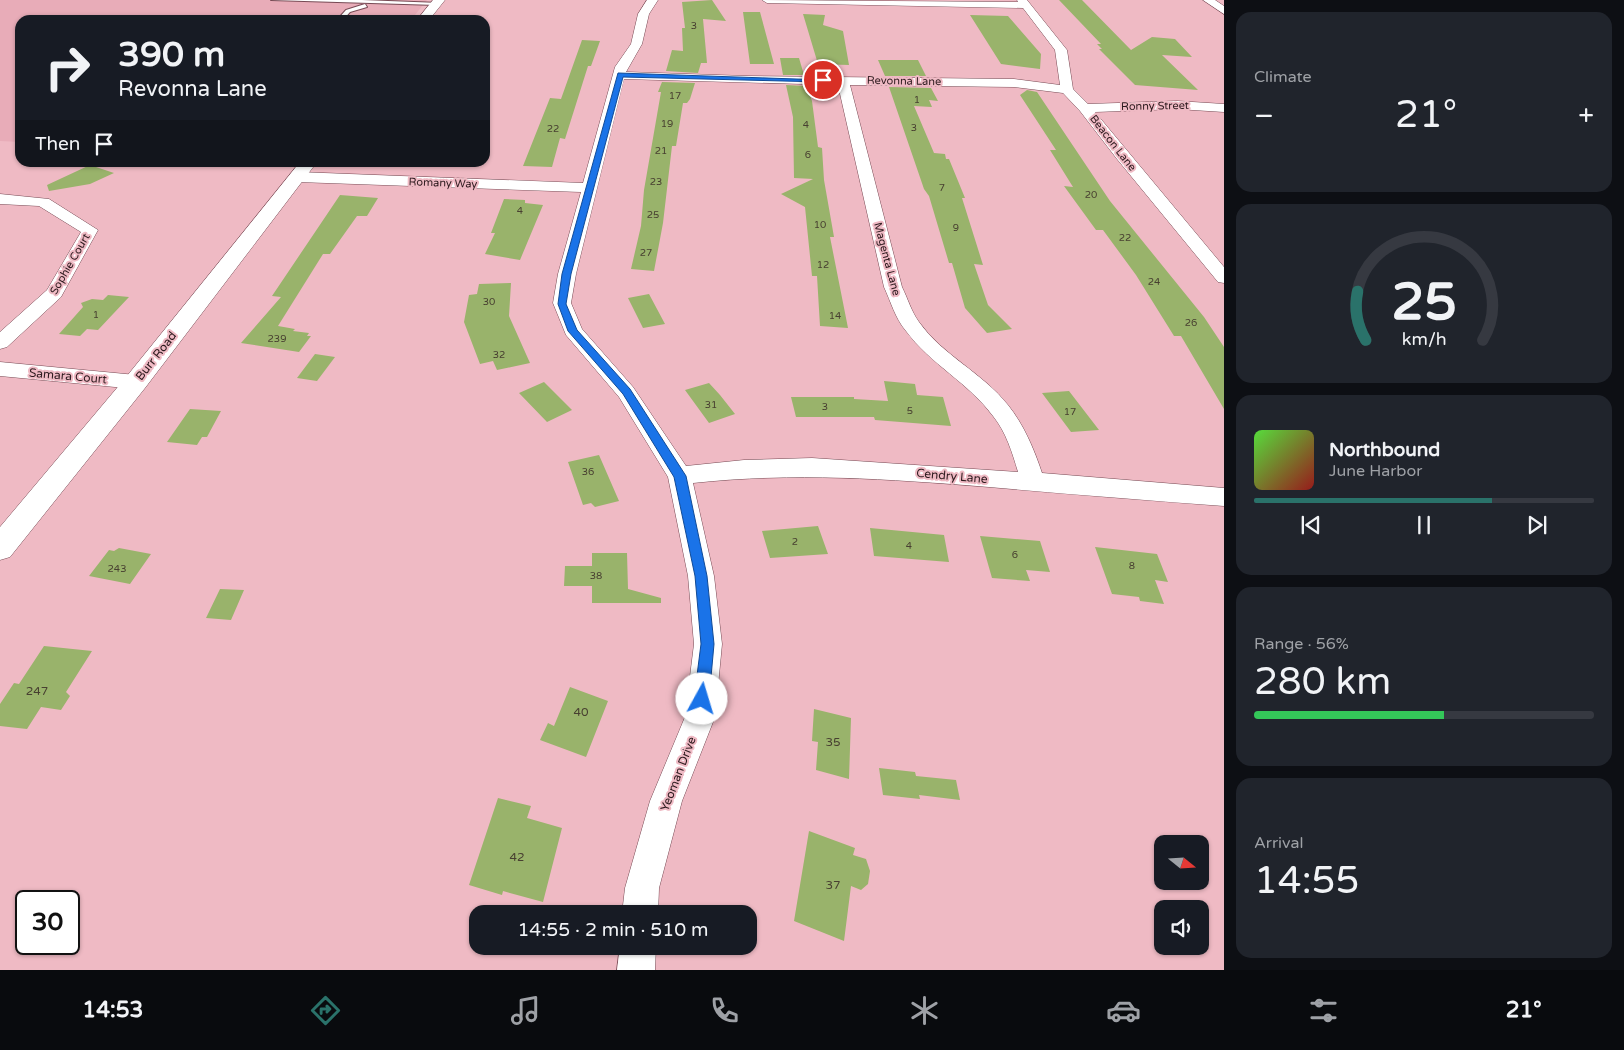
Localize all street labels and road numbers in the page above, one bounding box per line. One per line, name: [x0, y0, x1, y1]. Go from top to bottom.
street label: Revonna Lane: [867, 74, 941, 88]
street label: Ronny Street: [1121, 99, 1189, 113]
street label: Beacon Lane: [1087, 112, 1139, 174]
street label: Romany Way: [408, 175, 478, 191]
street label: Magenta Lane: [871, 221, 903, 297]
street label: Sophie Court: [47, 231, 93, 297]
street label: Burr Road: [133, 329, 179, 383]
street label: Samara Court: [28, 366, 108, 386]
street label: Cendry Lane: [916, 466, 989, 486]
street label: Yeoman Drive: [657, 735, 699, 813]

